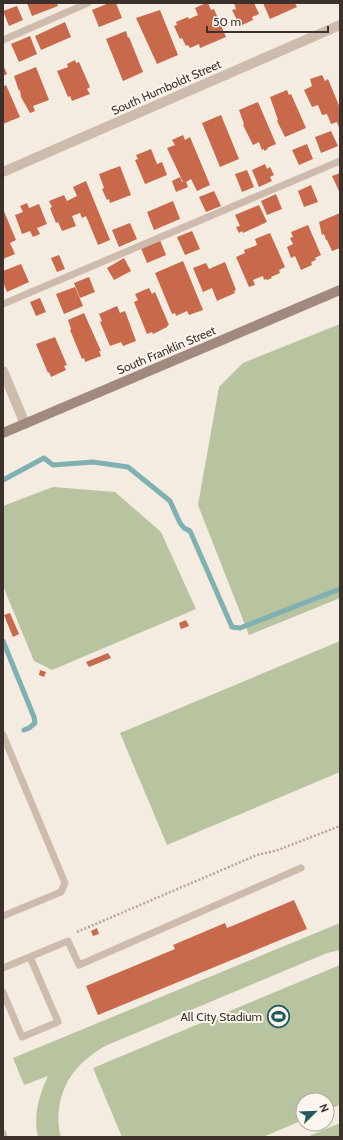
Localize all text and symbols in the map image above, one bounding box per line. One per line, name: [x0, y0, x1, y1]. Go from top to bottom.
scale bar: [207, 8, 328, 34]
text: 50 m: [213, 14, 241, 29]
street label: South Humboldt Street: [109, 56, 223, 118]
street label: South Franklin Street: [114, 322, 218, 378]
sports icon: All City Stadium: [265, 1003, 291, 1029]
place label: All City Stadium: [181, 1009, 262, 1024]
north arrow: [295, 1092, 335, 1132]
text: N: [316, 1102, 332, 1114]

